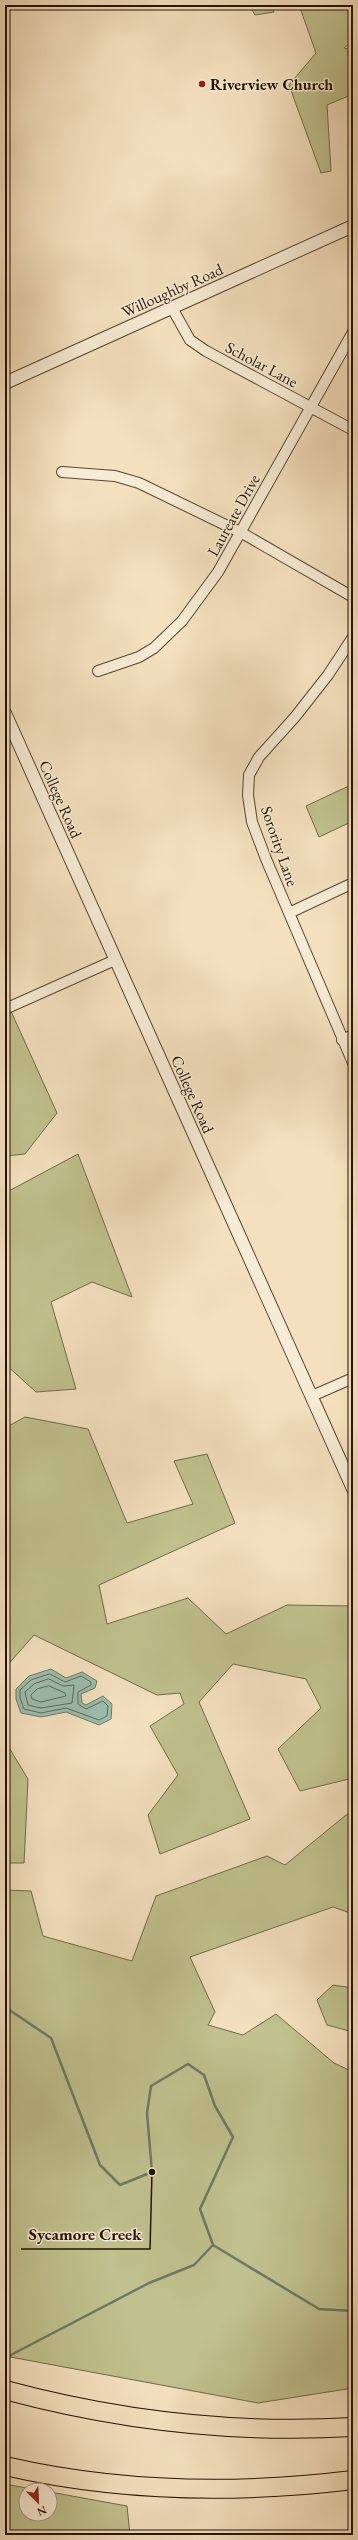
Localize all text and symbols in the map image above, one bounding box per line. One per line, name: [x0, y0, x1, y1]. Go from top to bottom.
place label: Riverview Church: [210, 74, 333, 95]
marker: Riverview Church: [197, 79, 207, 89]
street label: Willoughby Road: [118, 258, 227, 322]
street label: Scholar Lane: [222, 337, 302, 392]
street label: Laureate Drive: [202, 470, 265, 560]
street label: College Road: [34, 757, 87, 842]
street label: Sorority Lane: [256, 803, 303, 889]
street label: College Road: [166, 1052, 219, 1137]
callout: Sycamore Creek: [21, 2220, 150, 2249]
text: Sycamore Creek: [29, 2223, 142, 2245]
north arrow: [18, 2482, 58, 2522]
text: N: [35, 2503, 49, 2519]

